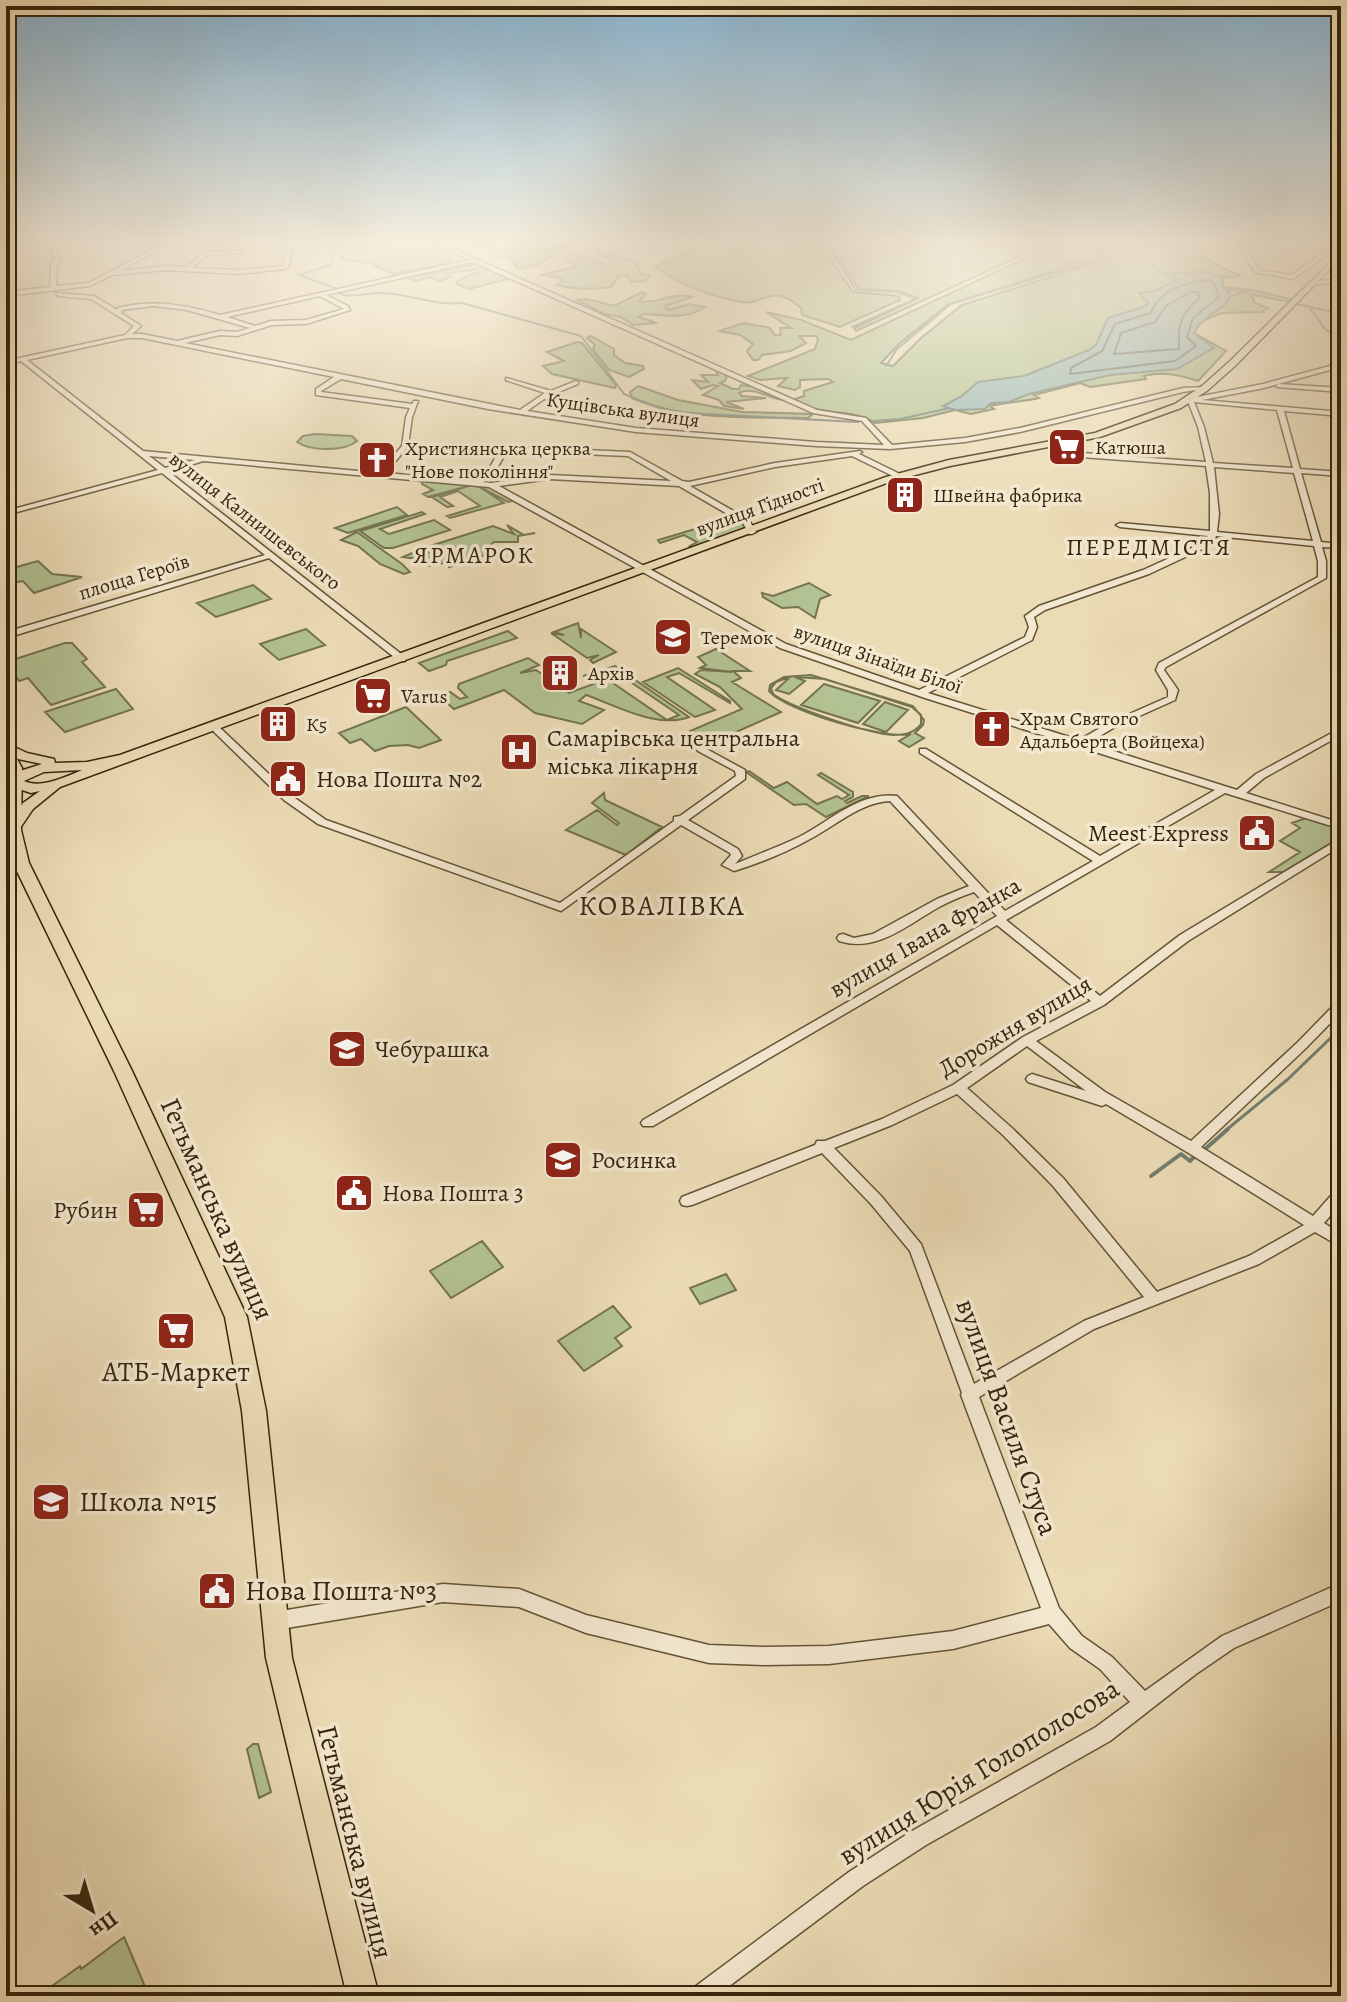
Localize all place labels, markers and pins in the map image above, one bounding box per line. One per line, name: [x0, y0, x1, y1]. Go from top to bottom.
supermarket icon: Катюша: [1046, 426, 1088, 468]
place label: Катюша: [1095, 434, 1167, 461]
place label: Християнська церква "Нове покоління": [405, 435, 592, 485]
church icon: Християнська церква "Нове покоління": [356, 439, 398, 481]
building icon: Швейна фабрика: [884, 474, 926, 516]
place label: Швейна фабрика: [933, 482, 1083, 509]
school or university icon: Теремок: [652, 616, 694, 658]
place label: Теремок: [701, 624, 773, 651]
building icon: Архів: [539, 652, 581, 694]
place label: Архів: [587, 660, 634, 687]
supermarket icon: Varus: [352, 675, 394, 717]
place label: Varus: [400, 683, 447, 710]
building icon: К5: [257, 703, 299, 745]
place label: Храм Святого Адальберта (Войцеха): [1019, 705, 1205, 755]
church icon: Храм Святого Адальберта (Войцеха): [971, 708, 1013, 750]
place label: К5: [306, 711, 327, 738]
place label: Самарівська центральна міська лікарня: [547, 722, 800, 782]
hospital icon: Самарівська центральна міська лікарня: [498, 731, 540, 773]
public building icon: Нова Пошта №2: [267, 758, 309, 800]
place label: Нова Пошта №2: [316, 763, 482, 795]
public building icon: Meest Express: [1236, 812, 1278, 854]
place label: Meest Express: [1088, 817, 1229, 849]
school or university icon: Чебурашка: [326, 1028, 368, 1070]
place label: Чебурашка: [375, 1033, 489, 1065]
school or university icon: Росинка: [542, 1139, 584, 1181]
place label: Росинка: [591, 1144, 677, 1176]
public building icon: Нова Пошта 3: [333, 1172, 375, 1214]
place label: Нова Пошта 3: [382, 1177, 524, 1209]
supermarket icon: Рубин: [125, 1189, 167, 1231]
place label: Рубин: [53, 1194, 118, 1226]
supermarket icon: АТБ-Маркет: [155, 1310, 197, 1352]
place label: АТБ-Маркет: [101, 1353, 250, 1391]
school or university icon: Школа №15: [30, 1481, 72, 1523]
place label: Школа №15: [79, 1483, 217, 1521]
public building icon: Нова Пошта №3: [196, 1570, 238, 1612]
place label: Нова Пошта №3: [245, 1572, 437, 1610]

